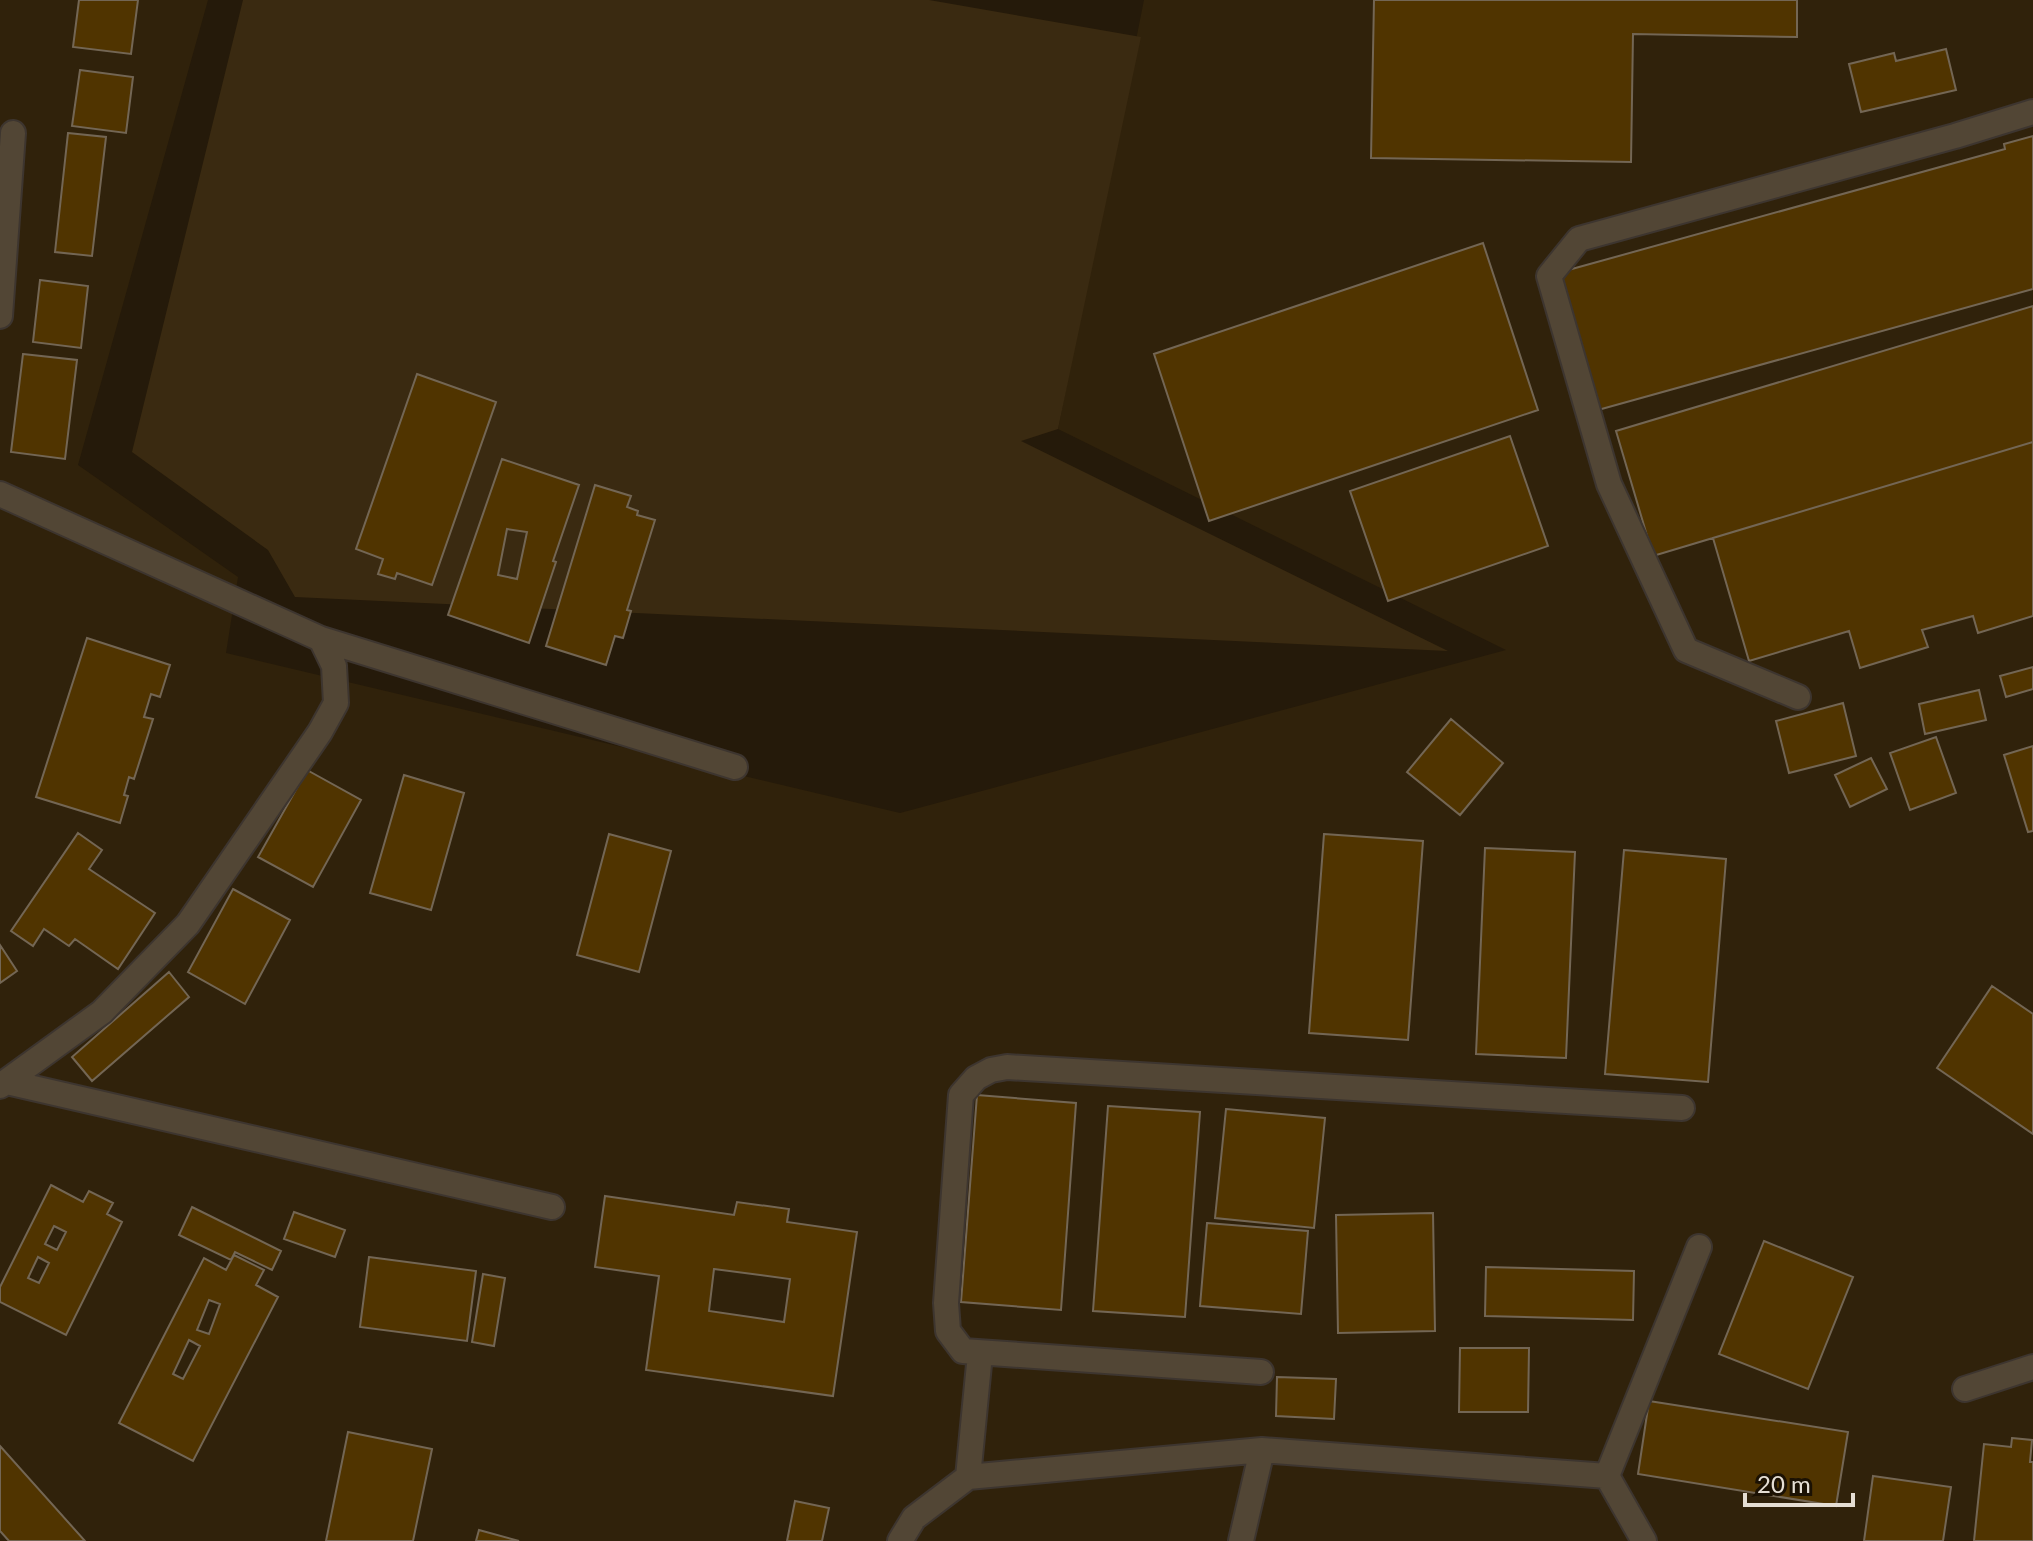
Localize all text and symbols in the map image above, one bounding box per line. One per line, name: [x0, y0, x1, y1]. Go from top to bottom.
scale bar: [1745, 1457, 1853, 1507]
text: 20 m: [1757, 1469, 1811, 1498]

